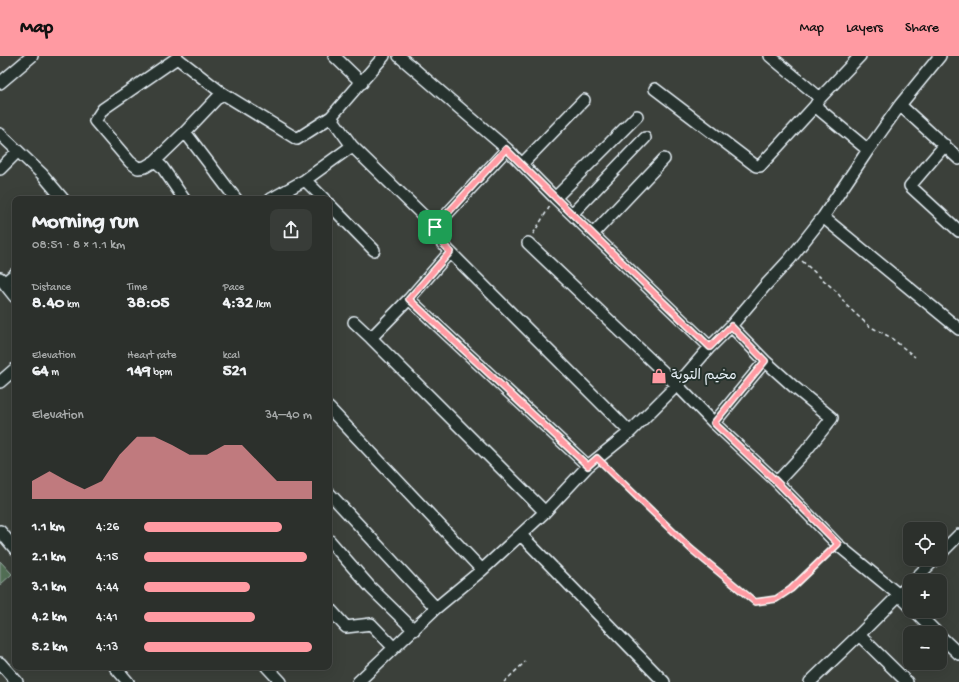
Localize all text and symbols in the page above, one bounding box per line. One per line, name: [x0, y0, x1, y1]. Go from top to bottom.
text: Map: [20, 17, 53, 40]
text: Map: [800, 20, 824, 37]
text: Layers: [846, 20, 883, 37]
text: Share: [905, 20, 939, 37]
button: share: [270, 209, 312, 251]
text: Morning run: [32, 210, 138, 236]
pin: [418, 210, 452, 244]
icon: arrive: [424, 216, 446, 238]
text: 08:51 · 8 × 1.1 km: [32, 238, 125, 253]
text: Distance: [32, 282, 71, 294]
text: Time: [127, 282, 147, 294]
text: Pace: [223, 282, 244, 294]
text: 8.40: [32, 294, 64, 314]
text: 38:05: [127, 294, 169, 314]
text: 4:32: [223, 294, 253, 314]
text: km: [64, 299, 80, 311]
text: /km: [253, 299, 271, 311]
text: Elevation: [32, 350, 76, 362]
text: Heart rate: [127, 350, 177, 362]
text: kcal: [223, 350, 240, 362]
text: 64: [32, 362, 49, 382]
text: 149: [127, 362, 151, 382]
text: 521: [223, 362, 247, 382]
text: m: [49, 367, 59, 379]
text: bpm: [151, 367, 172, 379]
shop icon: مخيم التوبة: [650, 367, 668, 385]
place label: مخيم التوبة: [671, 368, 737, 385]
text: Elevation: [32, 408, 84, 423]
text: 34–40 m: [265, 408, 312, 423]
text: 1.1 km: [32, 520, 65, 535]
text: 4:26: [96, 520, 119, 535]
map controls: [903, 522, 947, 670]
button: locate: [903, 522, 947, 566]
text: 2.1 km: [32, 550, 66, 565]
text: 4:15: [96, 550, 118, 565]
button: +: [903, 574, 947, 618]
text: 3.1 km: [32, 580, 66, 595]
text: 4:44: [96, 580, 119, 595]
text: 4.2 km: [32, 610, 67, 625]
text: 4:41: [96, 610, 118, 625]
button: −: [903, 626, 947, 670]
text: 5.2 km: [32, 640, 67, 655]
text: 4:13: [96, 640, 118, 655]

